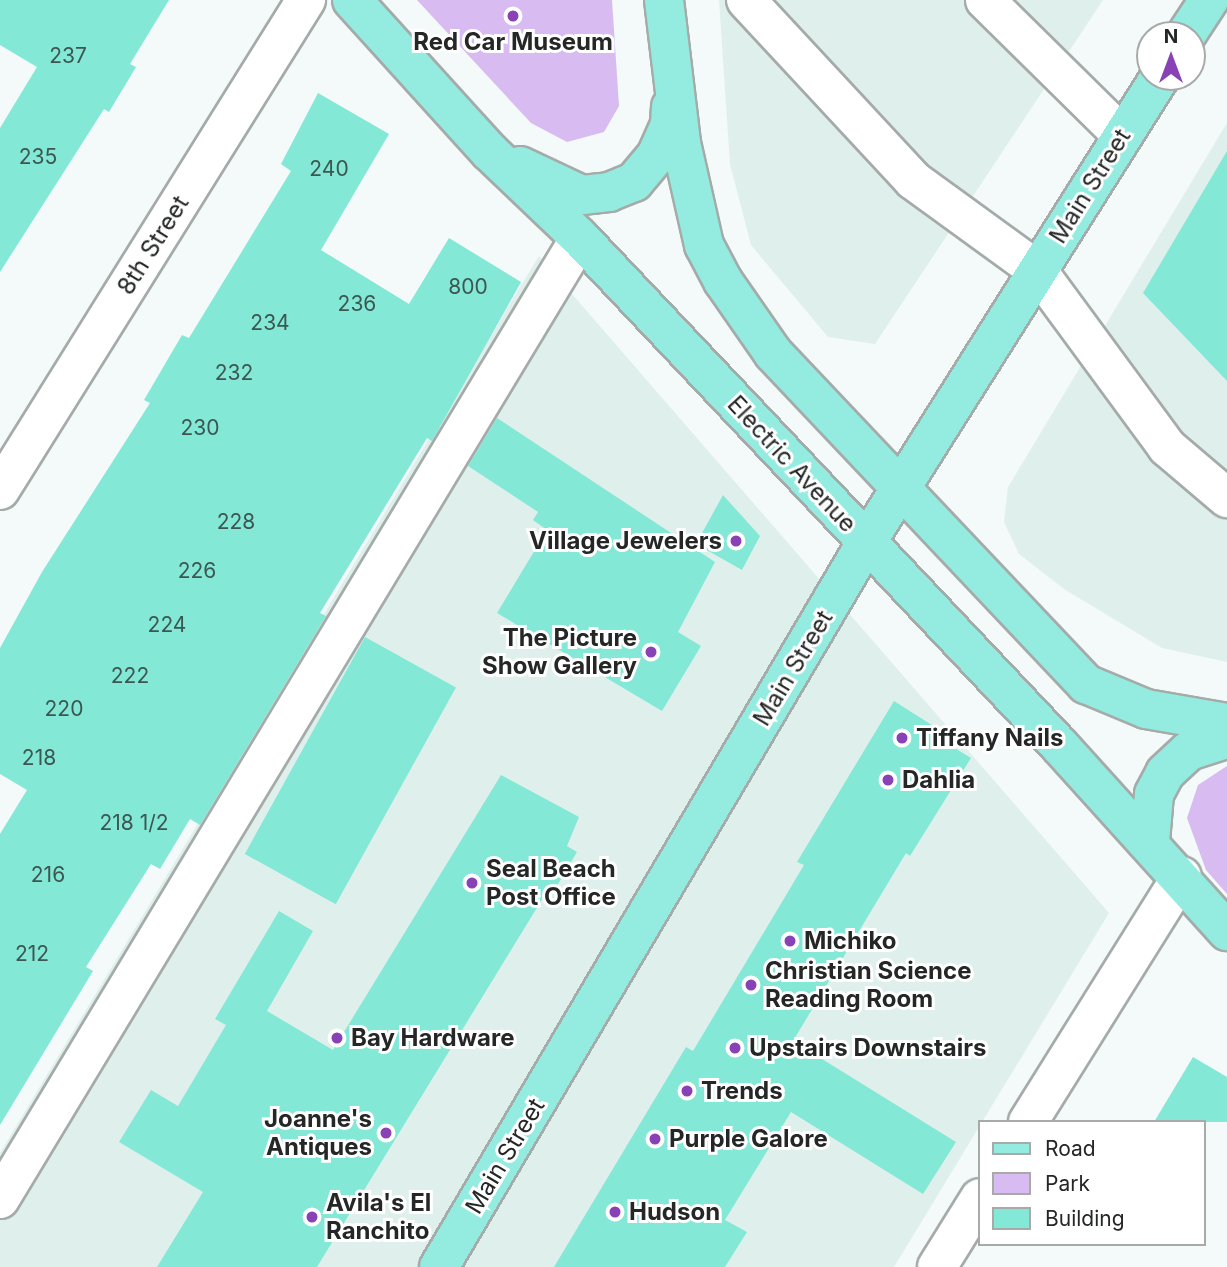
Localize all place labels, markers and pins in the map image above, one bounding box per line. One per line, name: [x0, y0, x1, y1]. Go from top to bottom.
marker: Red Car Museum: [505, 8, 521, 24]
place label: Red Car Museum: [413, 28, 613, 56]
place label: Village Jewelers: [529, 527, 722, 555]
marker: Village Jewelers: [728, 533, 744, 549]
place label: The Picture Show Gallery: [482, 624, 637, 680]
marker: The Picture Show Gallery: [643, 644, 659, 660]
place label: Tiffany Nails: [916, 724, 1063, 752]
marker: Tiffany Nails: [894, 730, 910, 746]
place label: Dahlia: [902, 766, 975, 794]
marker: Dahlia: [880, 772, 896, 788]
place label: Seal Beach Post Office: [486, 855, 616, 911]
marker: Seal Beach Post Office: [464, 875, 480, 891]
place label: Michiko: [804, 927, 897, 955]
marker: Michiko: [782, 933, 798, 949]
place label: Christian Science Reading Room: [765, 957, 971, 1013]
marker: Christian Science Reading Room: [743, 977, 759, 993]
place label: Bay Hardware: [351, 1024, 514, 1052]
marker: Bay Hardware: [329, 1030, 345, 1046]
place label: Upstairs Downstairs: [749, 1034, 986, 1062]
marker: Upstairs Downstairs: [727, 1040, 743, 1056]
place label: Trends: [701, 1077, 783, 1105]
marker: Trends: [679, 1083, 695, 1099]
place label: Joanne's Antiques: [264, 1105, 372, 1161]
marker: Joanne's Antiques: [378, 1125, 394, 1141]
place label: Purple Galore: [669, 1125, 828, 1153]
marker: Purple Galore: [647, 1131, 663, 1147]
place label: Avila's El Ranchito: [326, 1189, 431, 1245]
place label: Hudson: [629, 1198, 720, 1226]
marker: Hudson: [607, 1204, 623, 1220]
marker: Avila's El Ranchito: [304, 1209, 320, 1225]

